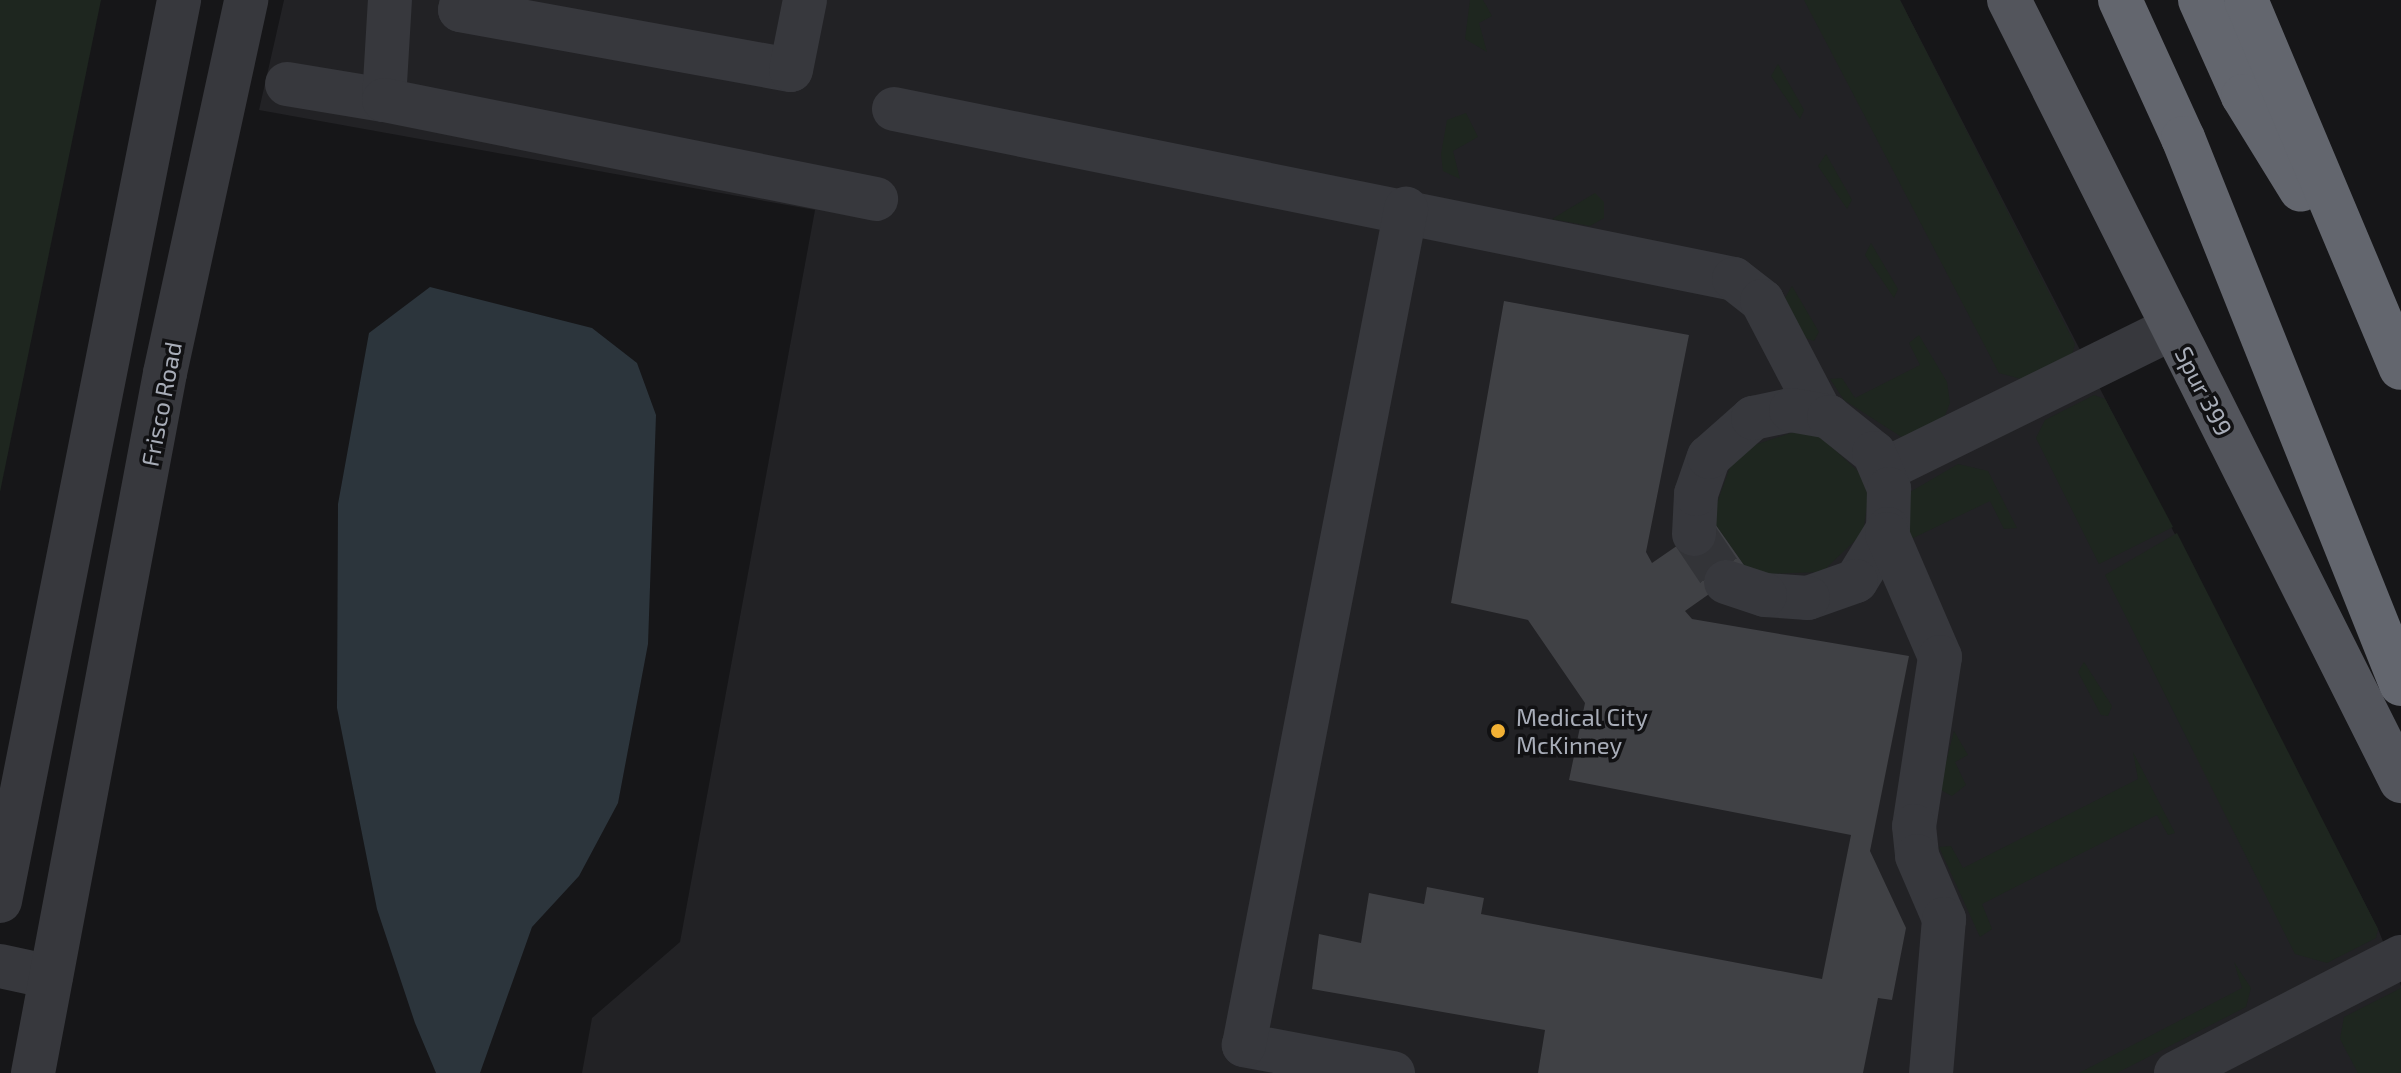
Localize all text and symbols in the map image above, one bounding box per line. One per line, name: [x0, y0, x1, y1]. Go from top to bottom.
street label: Frisco Road: [135, 339, 187, 469]
street label: Spur 399: [2169, 341, 2239, 441]
place label: Medical City McKinney: [1516, 703, 1649, 759]
marker: Medical City McKinney: [1487, 720, 1509, 742]

